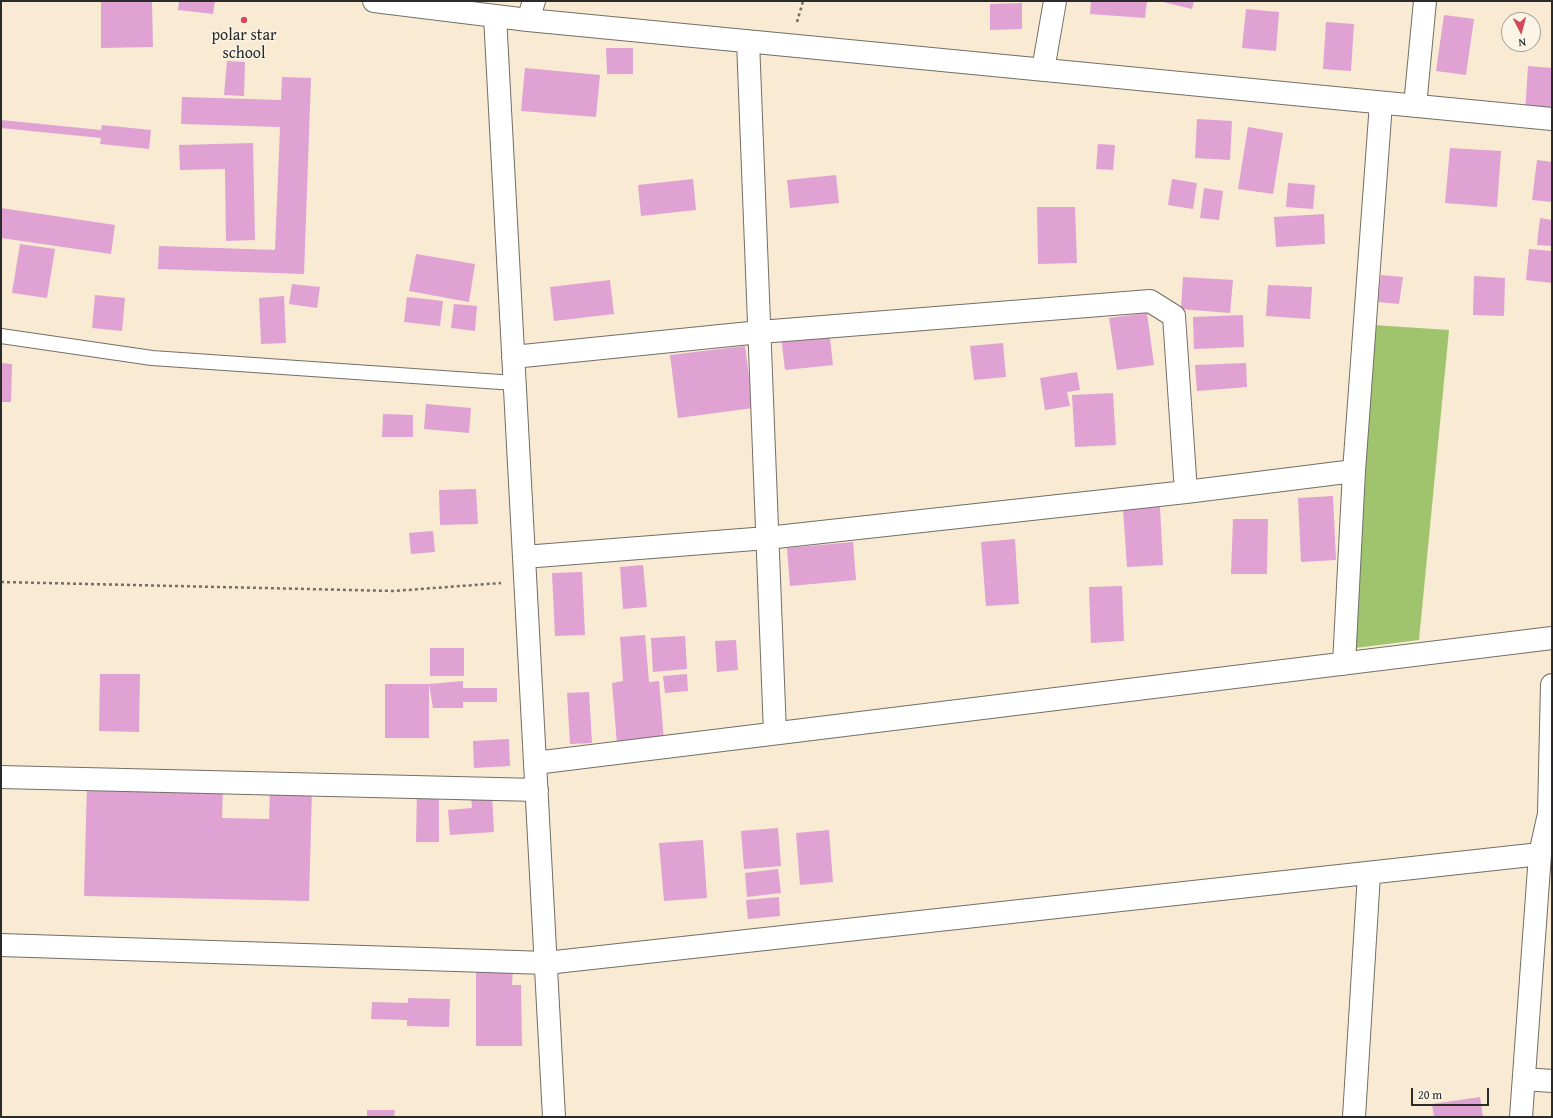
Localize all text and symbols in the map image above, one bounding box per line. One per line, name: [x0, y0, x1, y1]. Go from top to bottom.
north arrow: [1501, 12, 1541, 52]
marker: polar star school: [239, 15, 249, 25]
place label: polar star school: [211, 26, 277, 64]
text: N: [1518, 35, 1527, 51]
scale bar: [1413, 1080, 1491, 1106]
text: 20 m: [1418, 1086, 1442, 1103]

